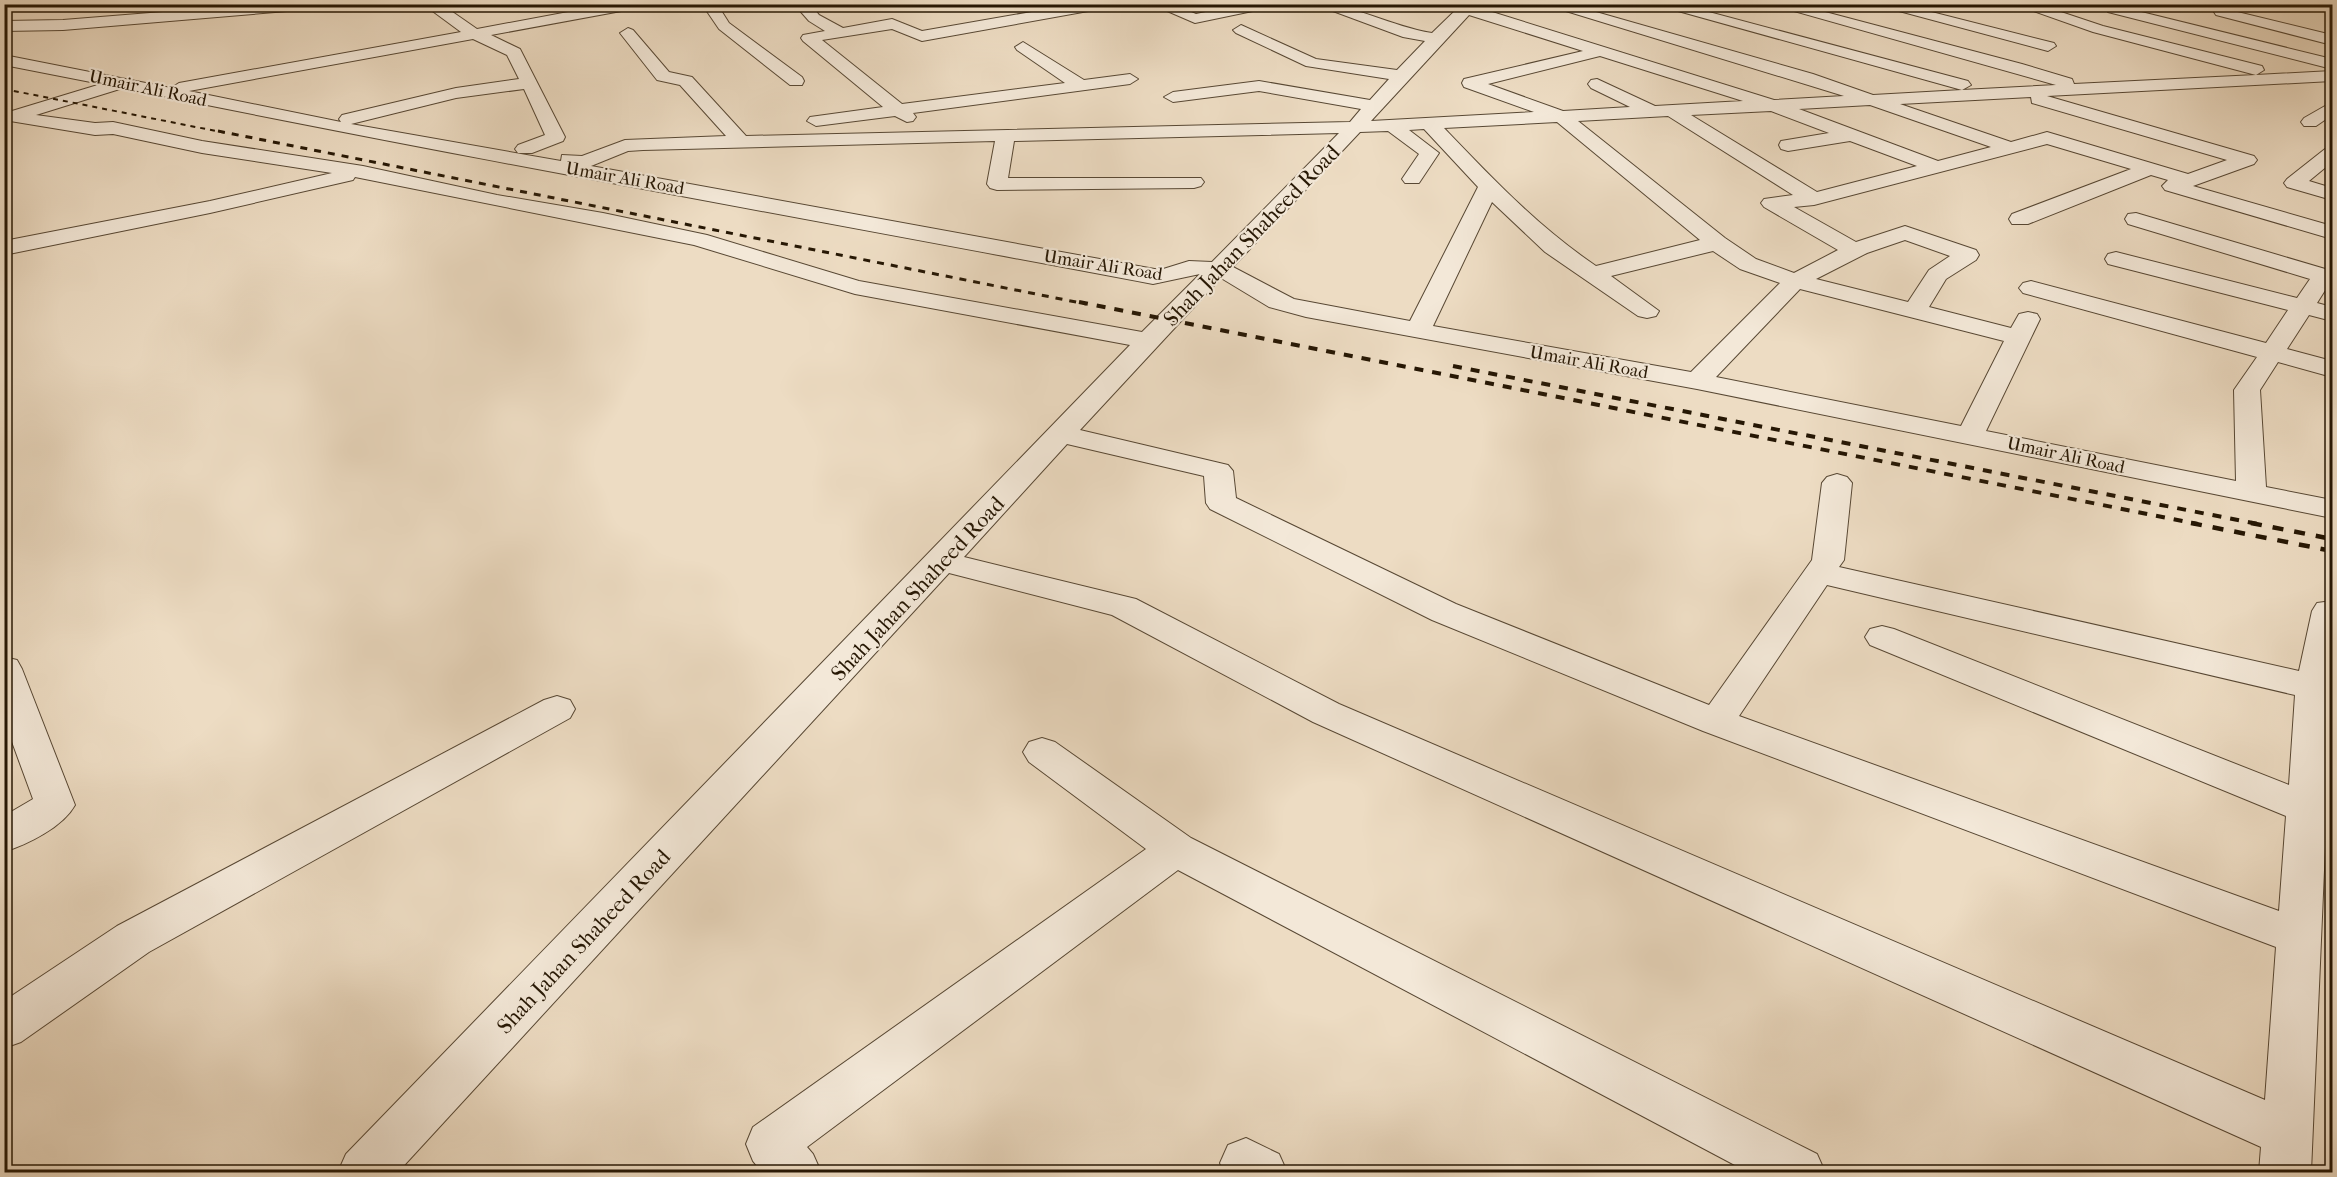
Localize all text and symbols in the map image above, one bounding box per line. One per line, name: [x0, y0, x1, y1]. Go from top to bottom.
street label: Umair Ali Road: [87, 66, 209, 111]
street label: Shah Jahan Shaheed Road: [1158, 139, 1346, 332]
street label: Umair Ali Road: [564, 158, 686, 199]
street label: Umair Ali Road: [1042, 246, 1164, 285]
street label: Umair Ali Road: [1528, 342, 1650, 383]
street label: Umair Ali Road: [2005, 433, 2127, 478]
street label: Shah Jahan Shaheed Road: [826, 490, 1011, 686]
street label: Shah Jahan Shaheed Road: [492, 843, 677, 1039]

